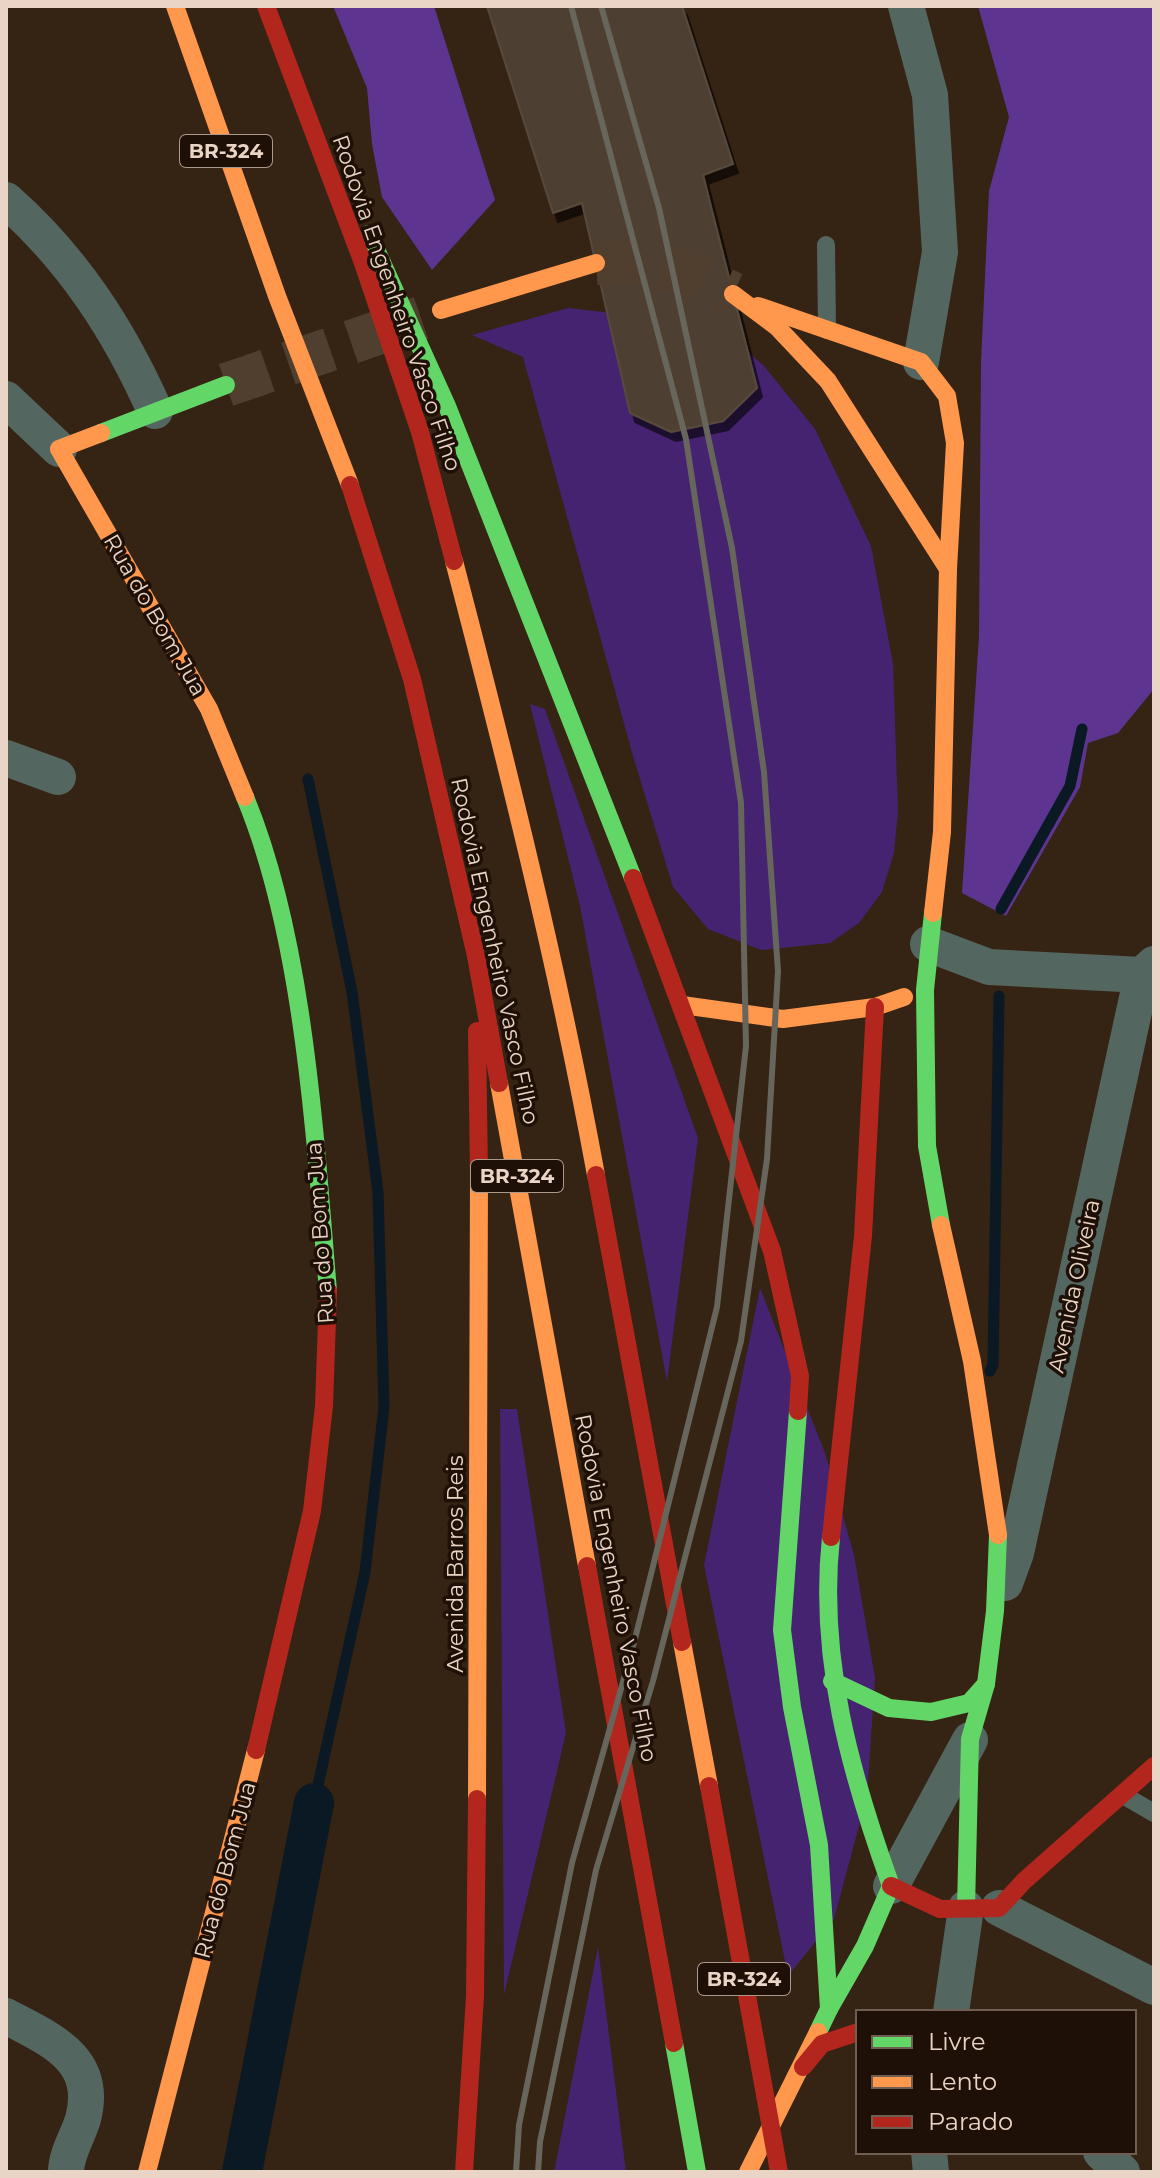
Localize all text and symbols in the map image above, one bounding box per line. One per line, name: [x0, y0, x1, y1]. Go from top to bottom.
street label: Rodovia Engenheiro Vasco Filho: [327, 131, 467, 475]
road number: BR-324: [180, 135, 272, 167]
street label: Rua do Bom Jua: [98, 529, 212, 701]
street label: Rodovia Engenheiro Vasco Filho: [445, 775, 545, 1127]
street label: Rua do Bom Jua: [300, 1141, 340, 1325]
road number: BR-324: [471, 1160, 563, 1192]
street label: Avenida Oliveira: [1042, 1197, 1106, 1375]
street label: Rodovia Engenheiro Vasco Filho: [569, 1412, 663, 1764]
street label: Avenida Barros Reis: [442, 1455, 469, 1673]
street label: Rua do Bom Jua: [188, 1779, 262, 1961]
road number: BR-324: [698, 1963, 790, 1995]
legend: [856, 2010, 1136, 2154]
text: Livre: [928, 2027, 985, 2056]
text: Lento: [928, 2067, 997, 2096]
text: Parado: [928, 2107, 1013, 2136]

